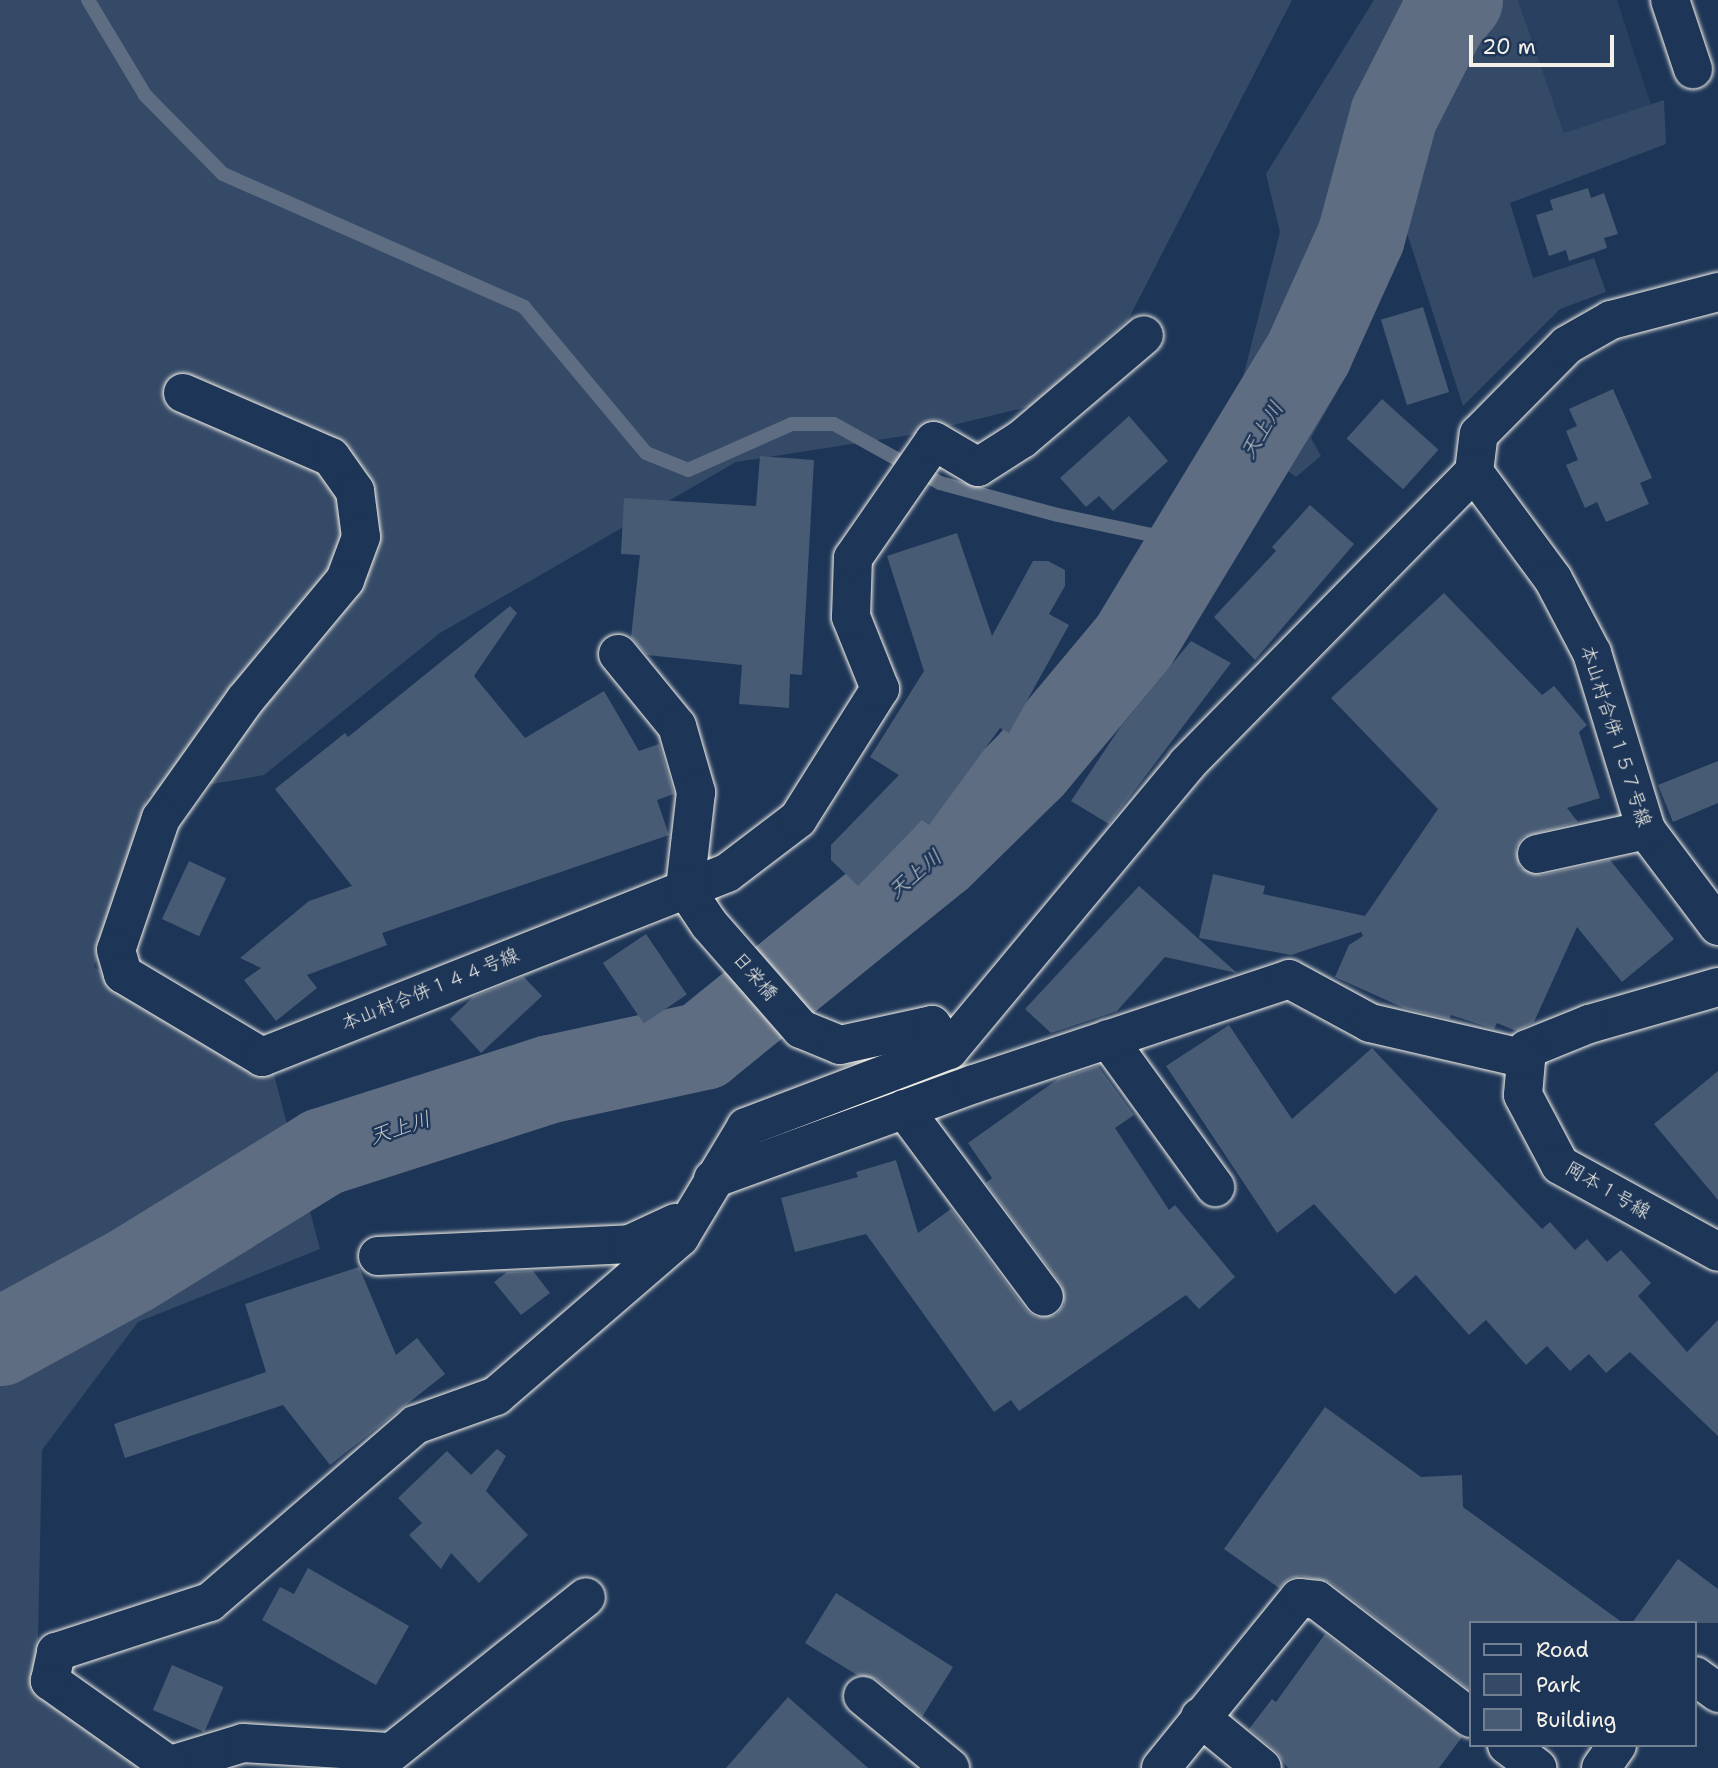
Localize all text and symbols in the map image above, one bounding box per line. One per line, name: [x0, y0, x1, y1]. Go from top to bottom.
scale bar: [1473, 21, 1618, 65]
text: 20 m: [1482, 33, 1536, 61]
water label: 天上川: [1235, 397, 1289, 463]
street label: 本山村合併１５７号線: [1576, 642, 1656, 830]
water label: 天上川: [883, 844, 947, 904]
street label: 本山村合併１４４号線: [338, 943, 522, 1035]
street label: 日栄橋: [728, 947, 782, 1005]
water label: 天上川: [366, 1106, 434, 1150]
street label: 岡本１号線: [1561, 1156, 1655, 1224]
legend: [1470, 1621, 1697, 1747]
text: Road: [1536, 1636, 1589, 1664]
text: Park: [1536, 1671, 1581, 1699]
text: Building: [1536, 1706, 1616, 1734]

